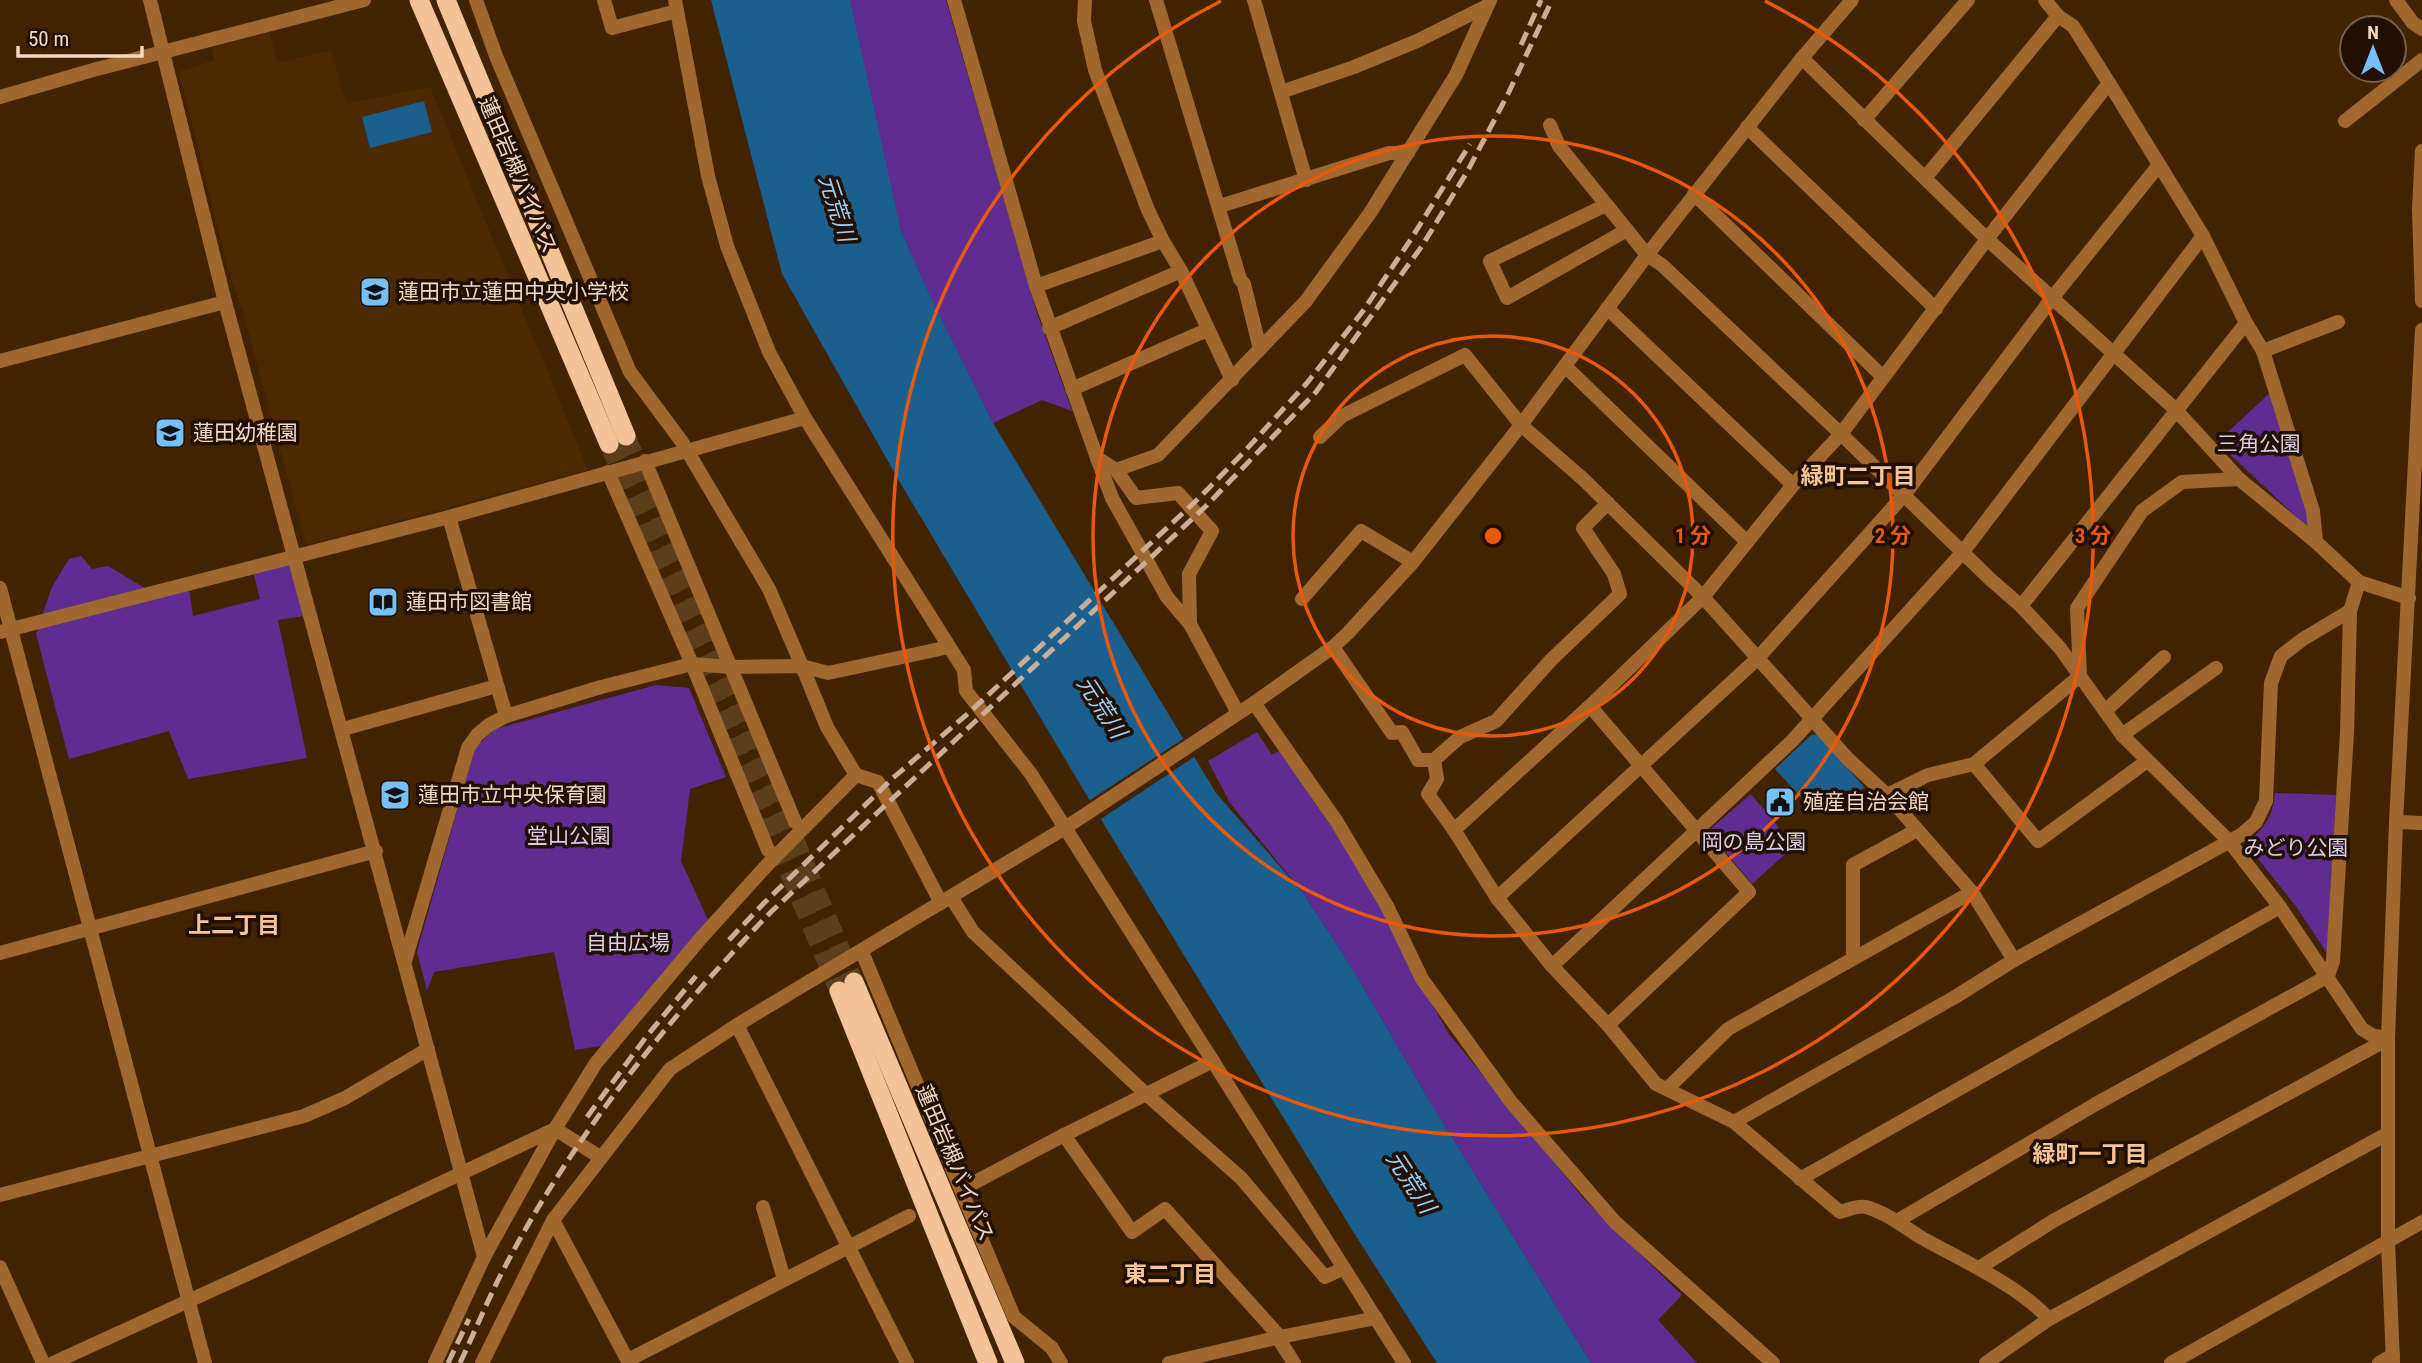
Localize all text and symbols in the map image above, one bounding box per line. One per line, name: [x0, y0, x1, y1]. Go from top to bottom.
scale bar: [18, 14, 142, 58]
north arrow: [2338, 14, 2408, 84]
text: N: [2367, 21, 2379, 44]
text: 50 m: [28, 27, 69, 51]
street label: 蓮田岩槻バイパス: [474, 93, 562, 257]
water label: 元荒川: [813, 171, 861, 248]
school or university icon: 蓮田市立蓮田中央小学校: [358, 275, 392, 309]
place label: 蓮田市立蓮田中央小学校: [398, 280, 629, 304]
school or university icon: 蓮田幼稚園: [153, 416, 187, 450]
place label: 蓮田幼稚園: [193, 421, 298, 445]
park label: 三角公園: [2217, 432, 2301, 456]
district label: 緑町二丁目: [1801, 463, 1916, 490]
centre of rings: [1481, 524, 1505, 548]
text: 1 分: [1675, 524, 1711, 548]
text: 2 分: [1875, 524, 1911, 548]
text: 3 分: [2075, 524, 2111, 548]
library icon: 蓮田市図書館: [366, 585, 400, 619]
place label: 蓮田市図書館: [406, 590, 532, 614]
water label: 元荒川: [1071, 671, 1133, 746]
school or university icon: 蓮田市立中央保育園: [378, 778, 412, 812]
place label: 蓮田市立中央保育園: [418, 783, 607, 807]
public building icon: 殖産自治会館: [1763, 785, 1797, 819]
place label: 殖産自治会館: [1803, 790, 1929, 814]
park label: 堂山公園: [527, 824, 611, 848]
park label: 岡の島公園: [1702, 830, 1807, 854]
park label: みどり公園: [2244, 836, 2349, 860]
district label: 上二丁目: [188, 912, 280, 939]
park label: 自由広場: [586, 931, 670, 955]
street label: 蓮田岩槻バイパス: [911, 1081, 999, 1245]
district label: 緑町一丁目: [2033, 1141, 2148, 1168]
water label: 元荒川: [1380, 1146, 1442, 1221]
district label: 東二丁目: [1124, 1261, 1216, 1288]

